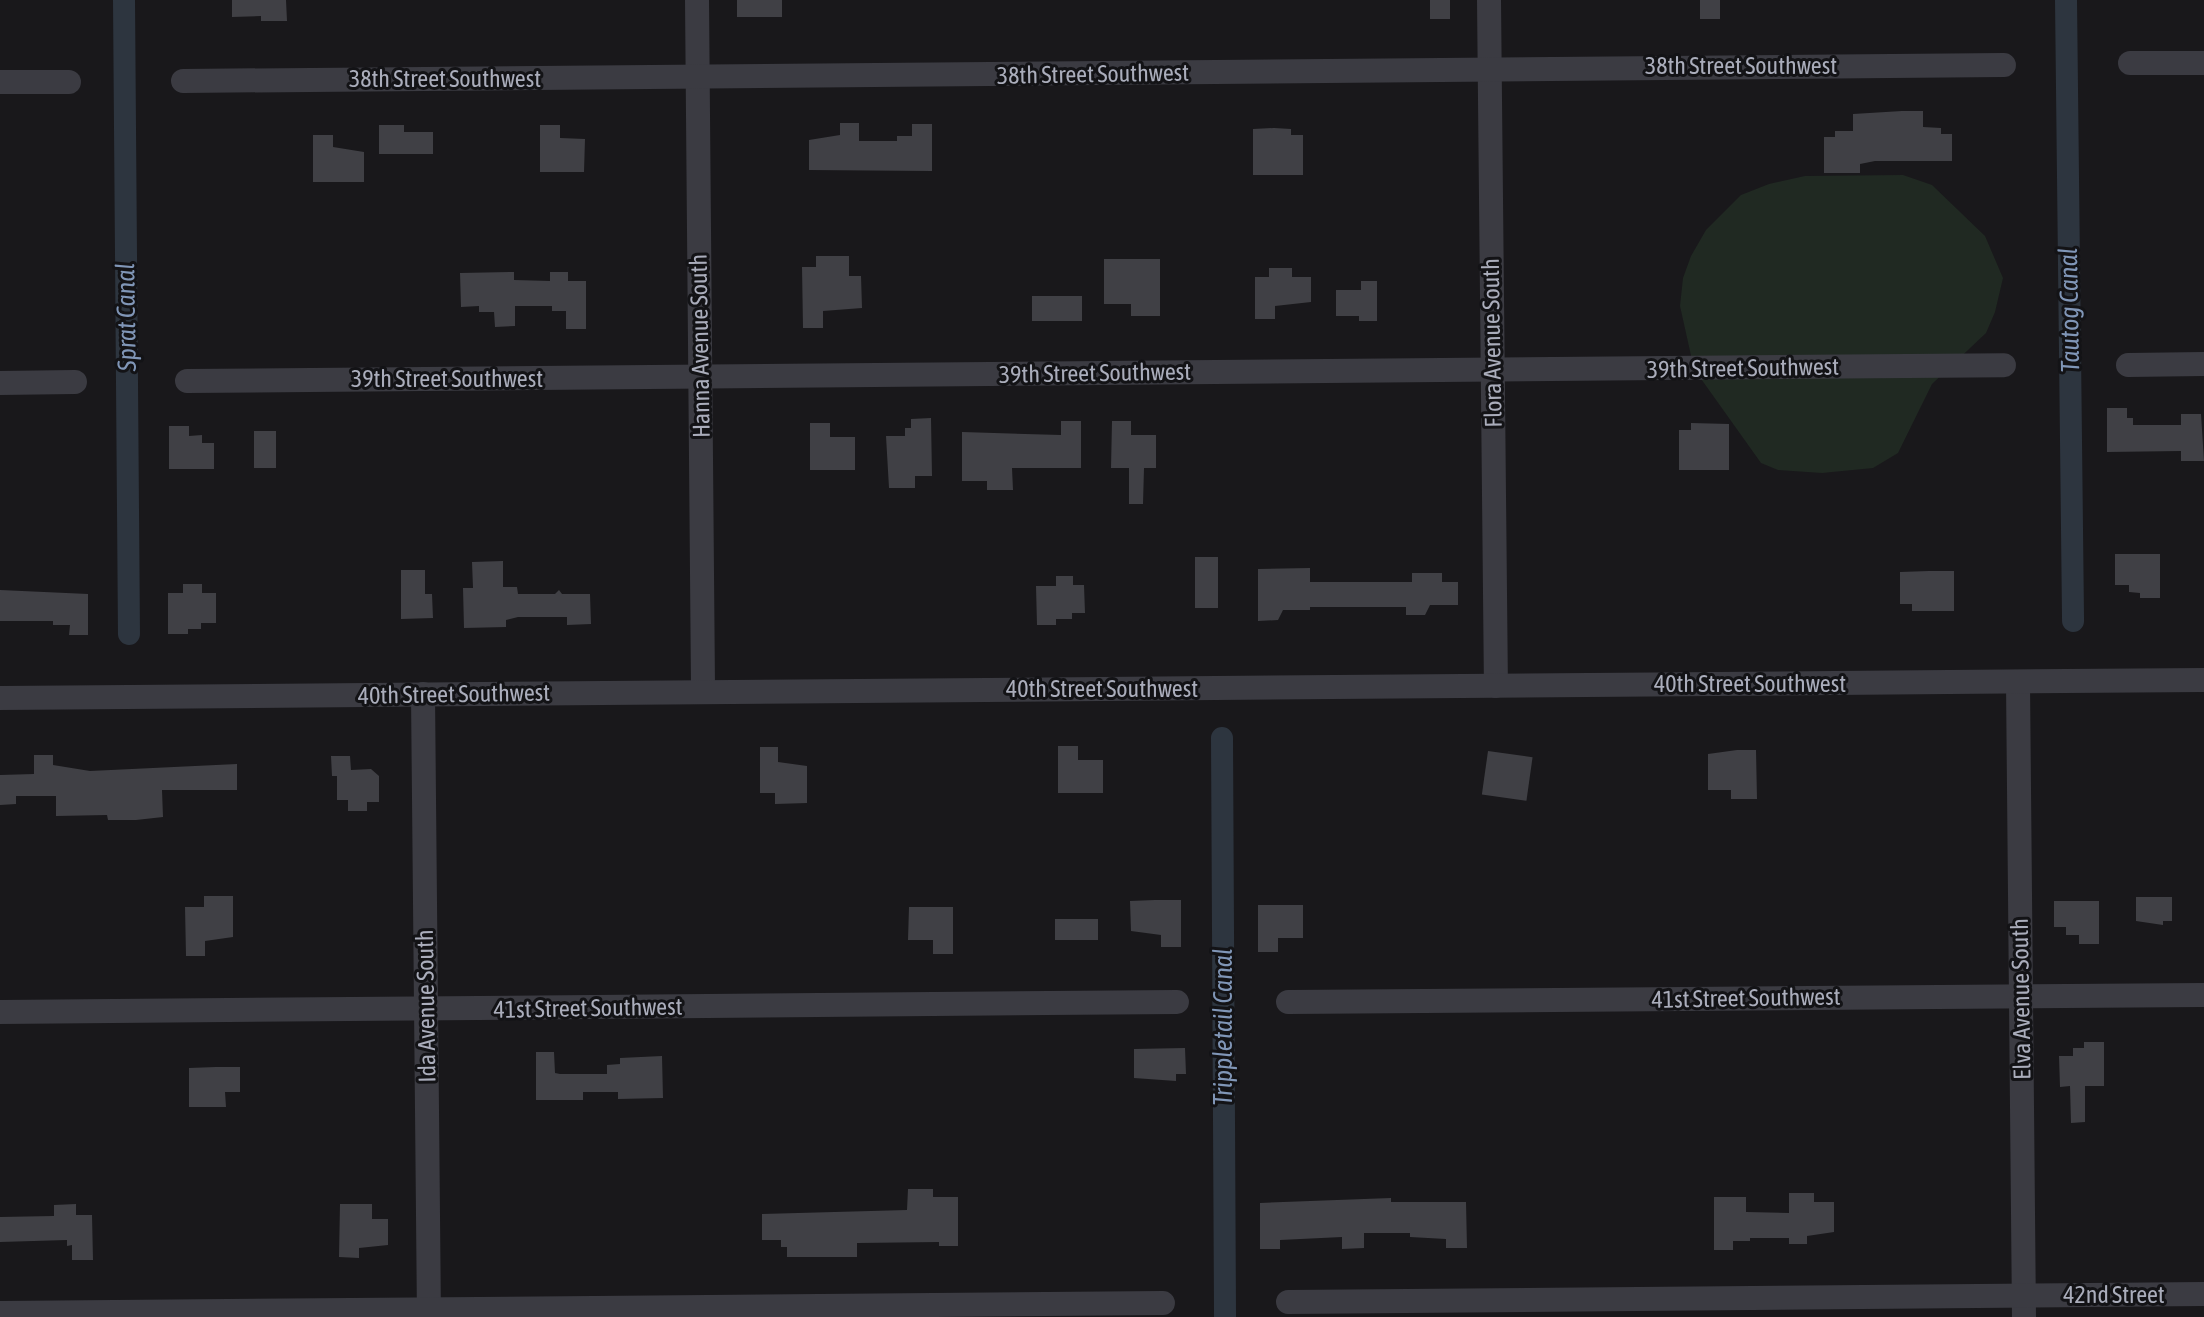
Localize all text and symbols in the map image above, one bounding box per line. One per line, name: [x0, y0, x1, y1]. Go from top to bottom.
street label: 38th Street Southwest: [1645, 52, 1837, 80]
street label: 38th Street Southwest: [997, 58, 1189, 90]
street label: 38th Street Southwest: [349, 65, 541, 93]
water label: Tautog Canal: [2053, 247, 2087, 373]
street label: Hanna Avenue South: [684, 254, 716, 438]
street label: Flora Avenue South: [1476, 258, 1508, 428]
water label: Sprat Canal: [110, 262, 144, 372]
street label: 39th Street Southwest: [1647, 352, 1839, 384]
street label: 39th Street Southwest: [999, 357, 1191, 389]
street label: 39th Street Southwest: [351, 365, 543, 393]
street label: 40th Street Southwest: [1654, 670, 1846, 698]
street label: 40th Street Southwest: [1006, 675, 1198, 703]
street label: 40th Street Southwest: [358, 678, 550, 710]
street label: Elva Avenue South: [2005, 918, 2037, 1080]
street label: Ida Avenue South: [410, 929, 442, 1083]
water label: Trippletail Canal: [1208, 948, 1240, 1106]
street label: 41st Street Southwest: [1651, 982, 1841, 1014]
street label: 41st Street Southwest: [493, 992, 683, 1024]
street label: 42nd Street: [2063, 1281, 2165, 1309]

